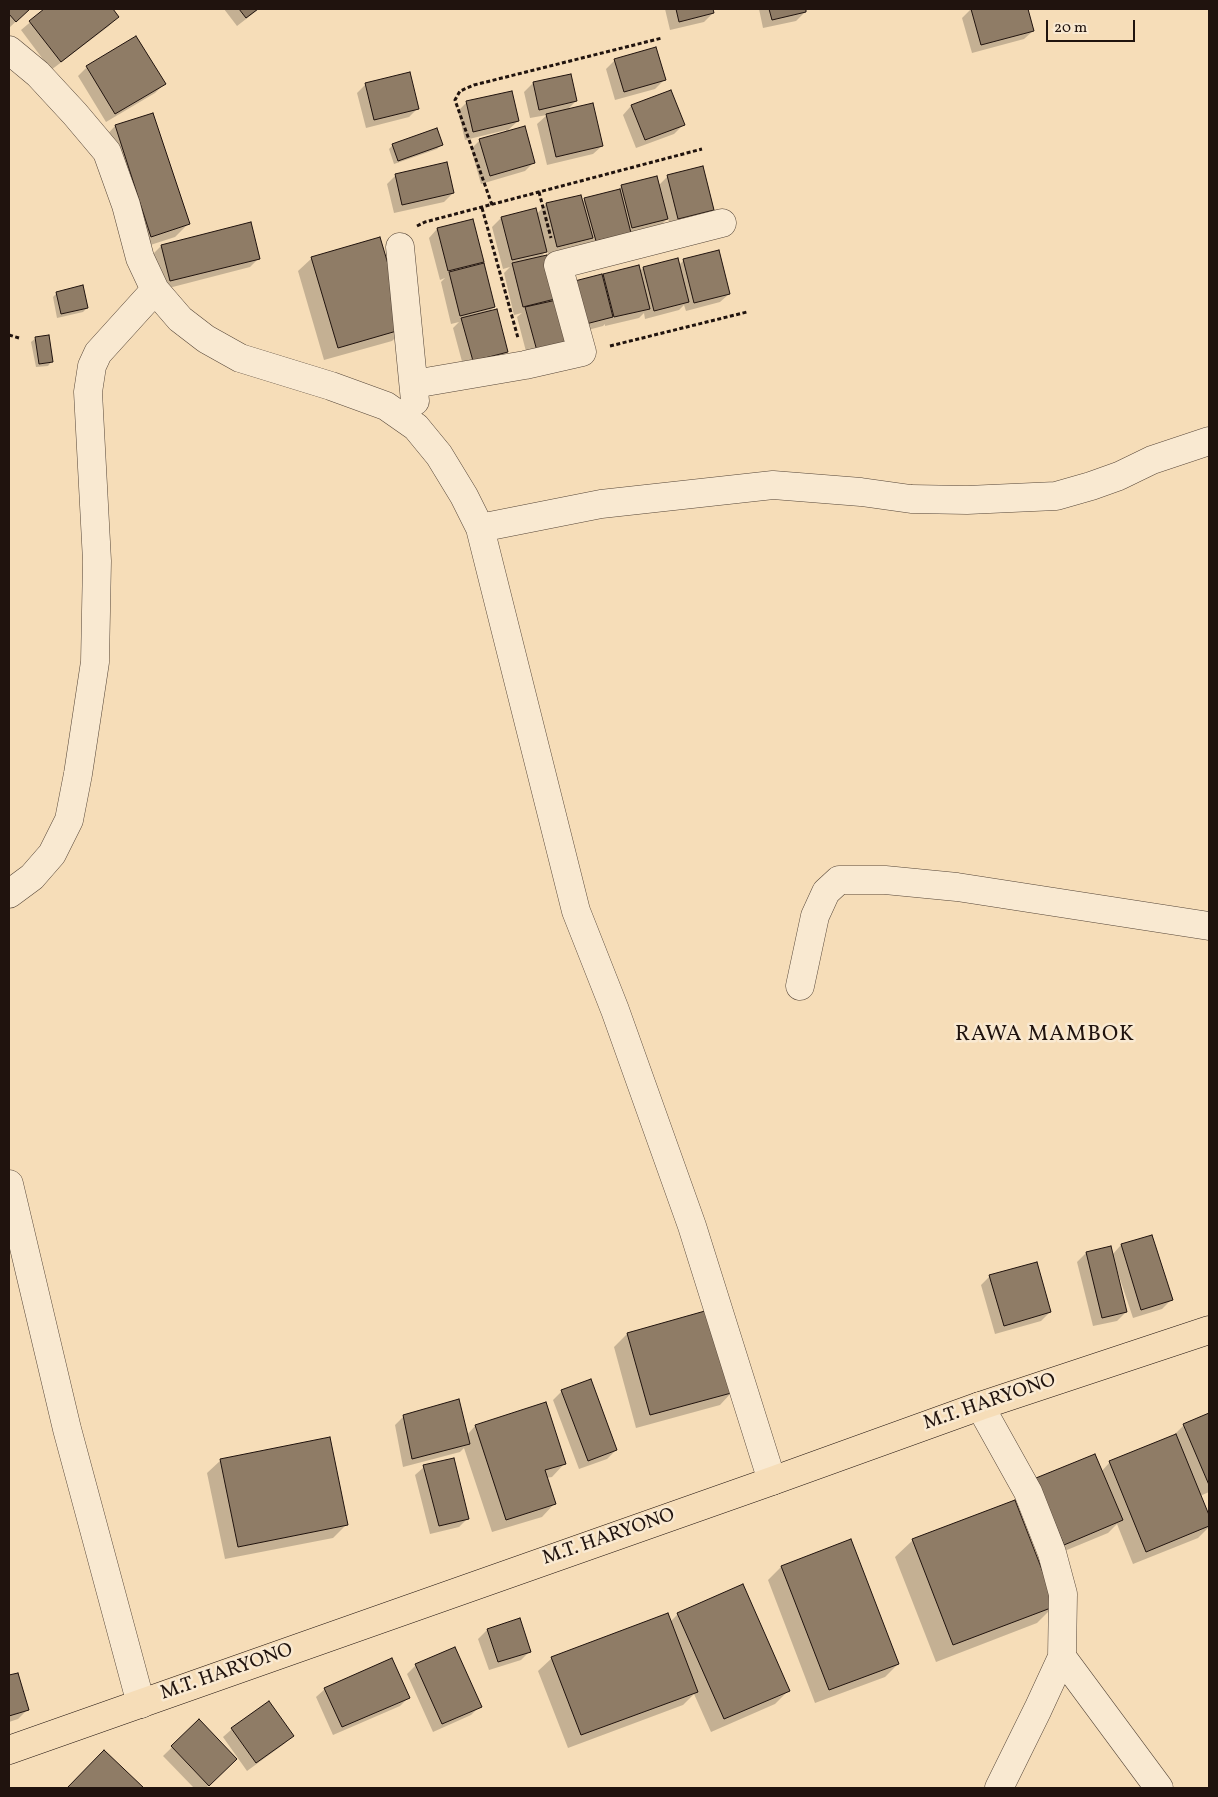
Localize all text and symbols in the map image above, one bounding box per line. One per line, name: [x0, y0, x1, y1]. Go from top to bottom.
scale bar: [1048, 10, 1137, 42]
text: 20 m: [1054, 18, 1087, 39]
district label: RAWA MAMBOK: [954, 1023, 1136, 1049]
street label: M.T. HARYONO: [921, 1369, 1059, 1437]
street label: M.T. HARYONO: [540, 1504, 678, 1572]
street label: M.T. HARYONO: [158, 1639, 296, 1707]

